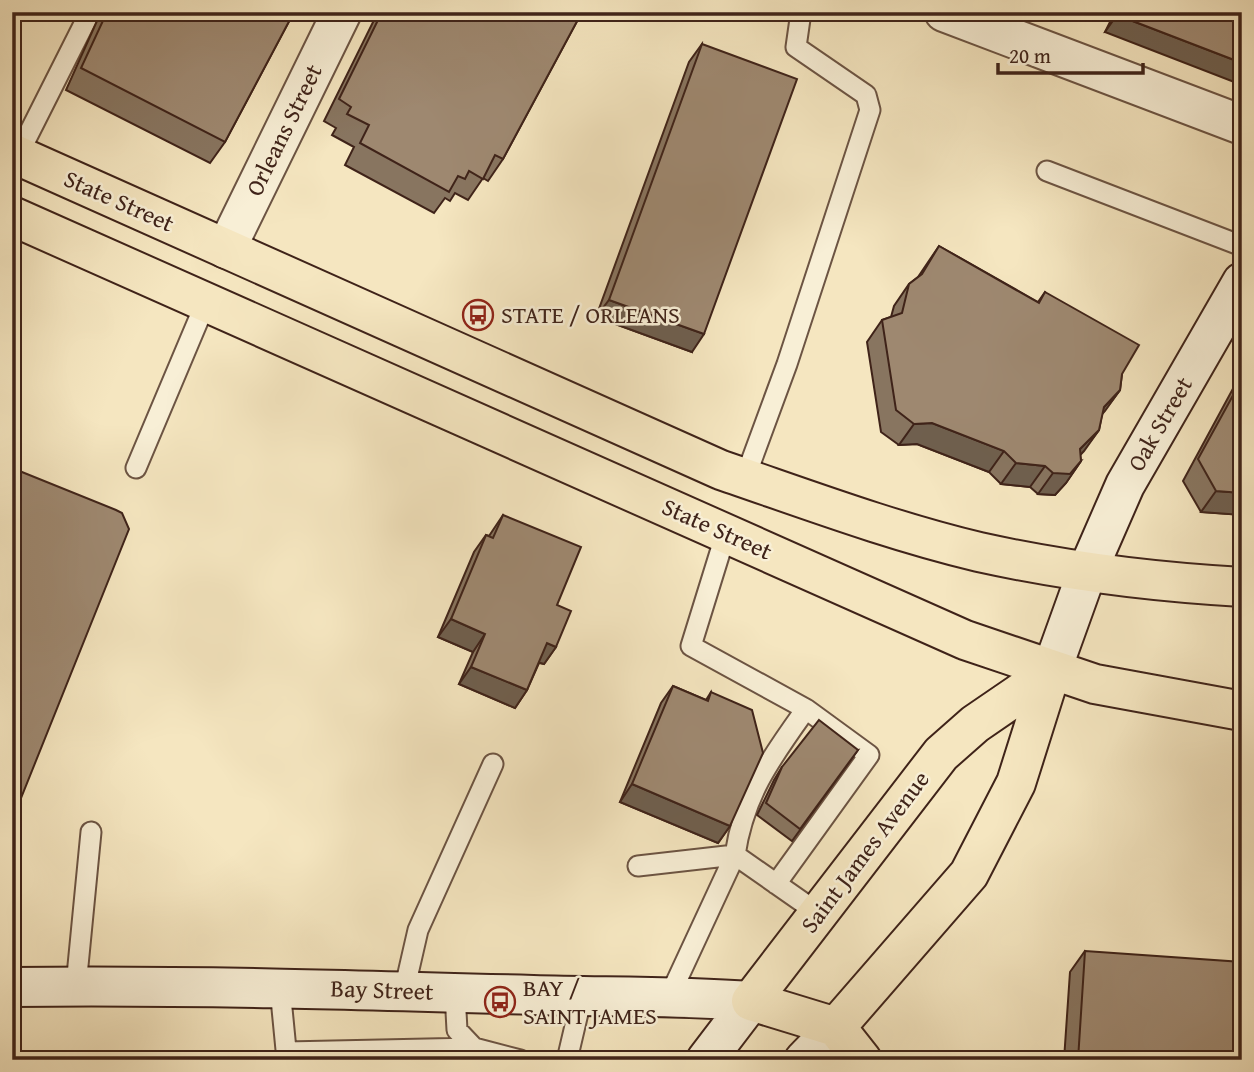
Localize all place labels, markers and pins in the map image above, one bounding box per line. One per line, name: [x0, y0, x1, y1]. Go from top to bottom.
place label: STATE / ORLEANS: [501, 297, 680, 332]
bus stop icon: STATE / ORLEANS: [461, 298, 495, 332]
place label: BAY / SAINT JAMES: [523, 970, 657, 1033]
bus stop icon: BAY / SAINT JAMES: [483, 985, 517, 1019]

